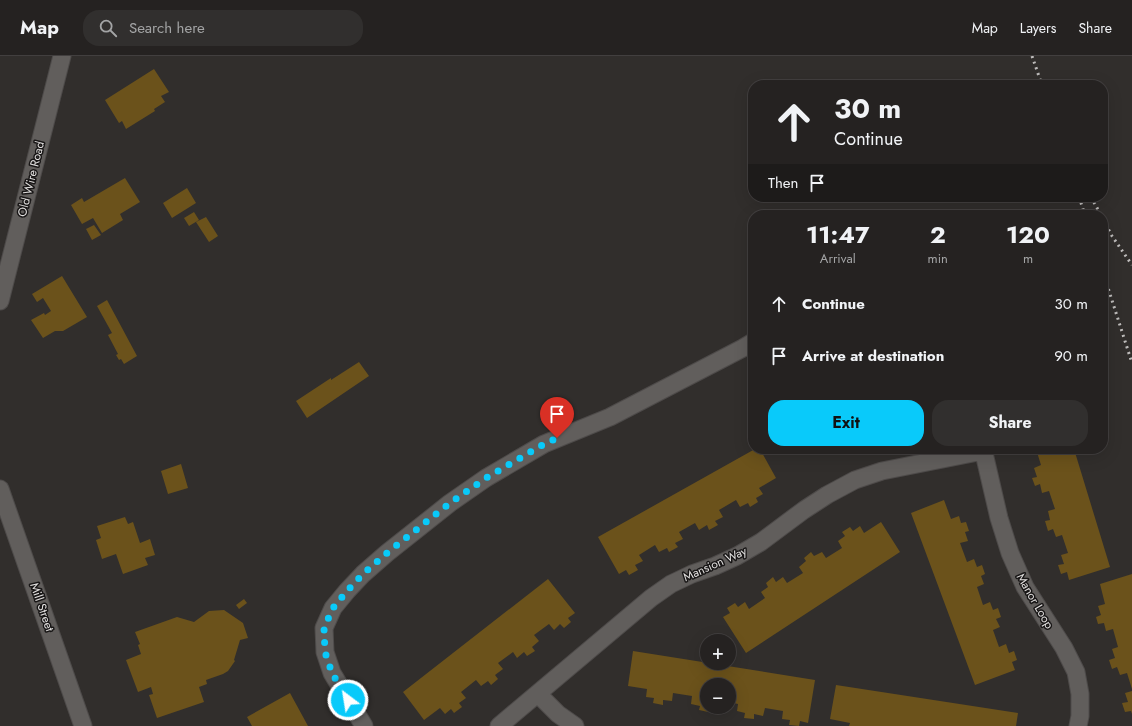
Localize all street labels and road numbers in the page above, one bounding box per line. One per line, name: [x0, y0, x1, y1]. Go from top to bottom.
street label: Old Wire Road: [13, 139, 49, 219]
street label: Mansion Way: [680, 542, 750, 586]
street label: Manor Loop: [1012, 570, 1058, 632]
street label: Mill Street: [25, 580, 59, 634]

